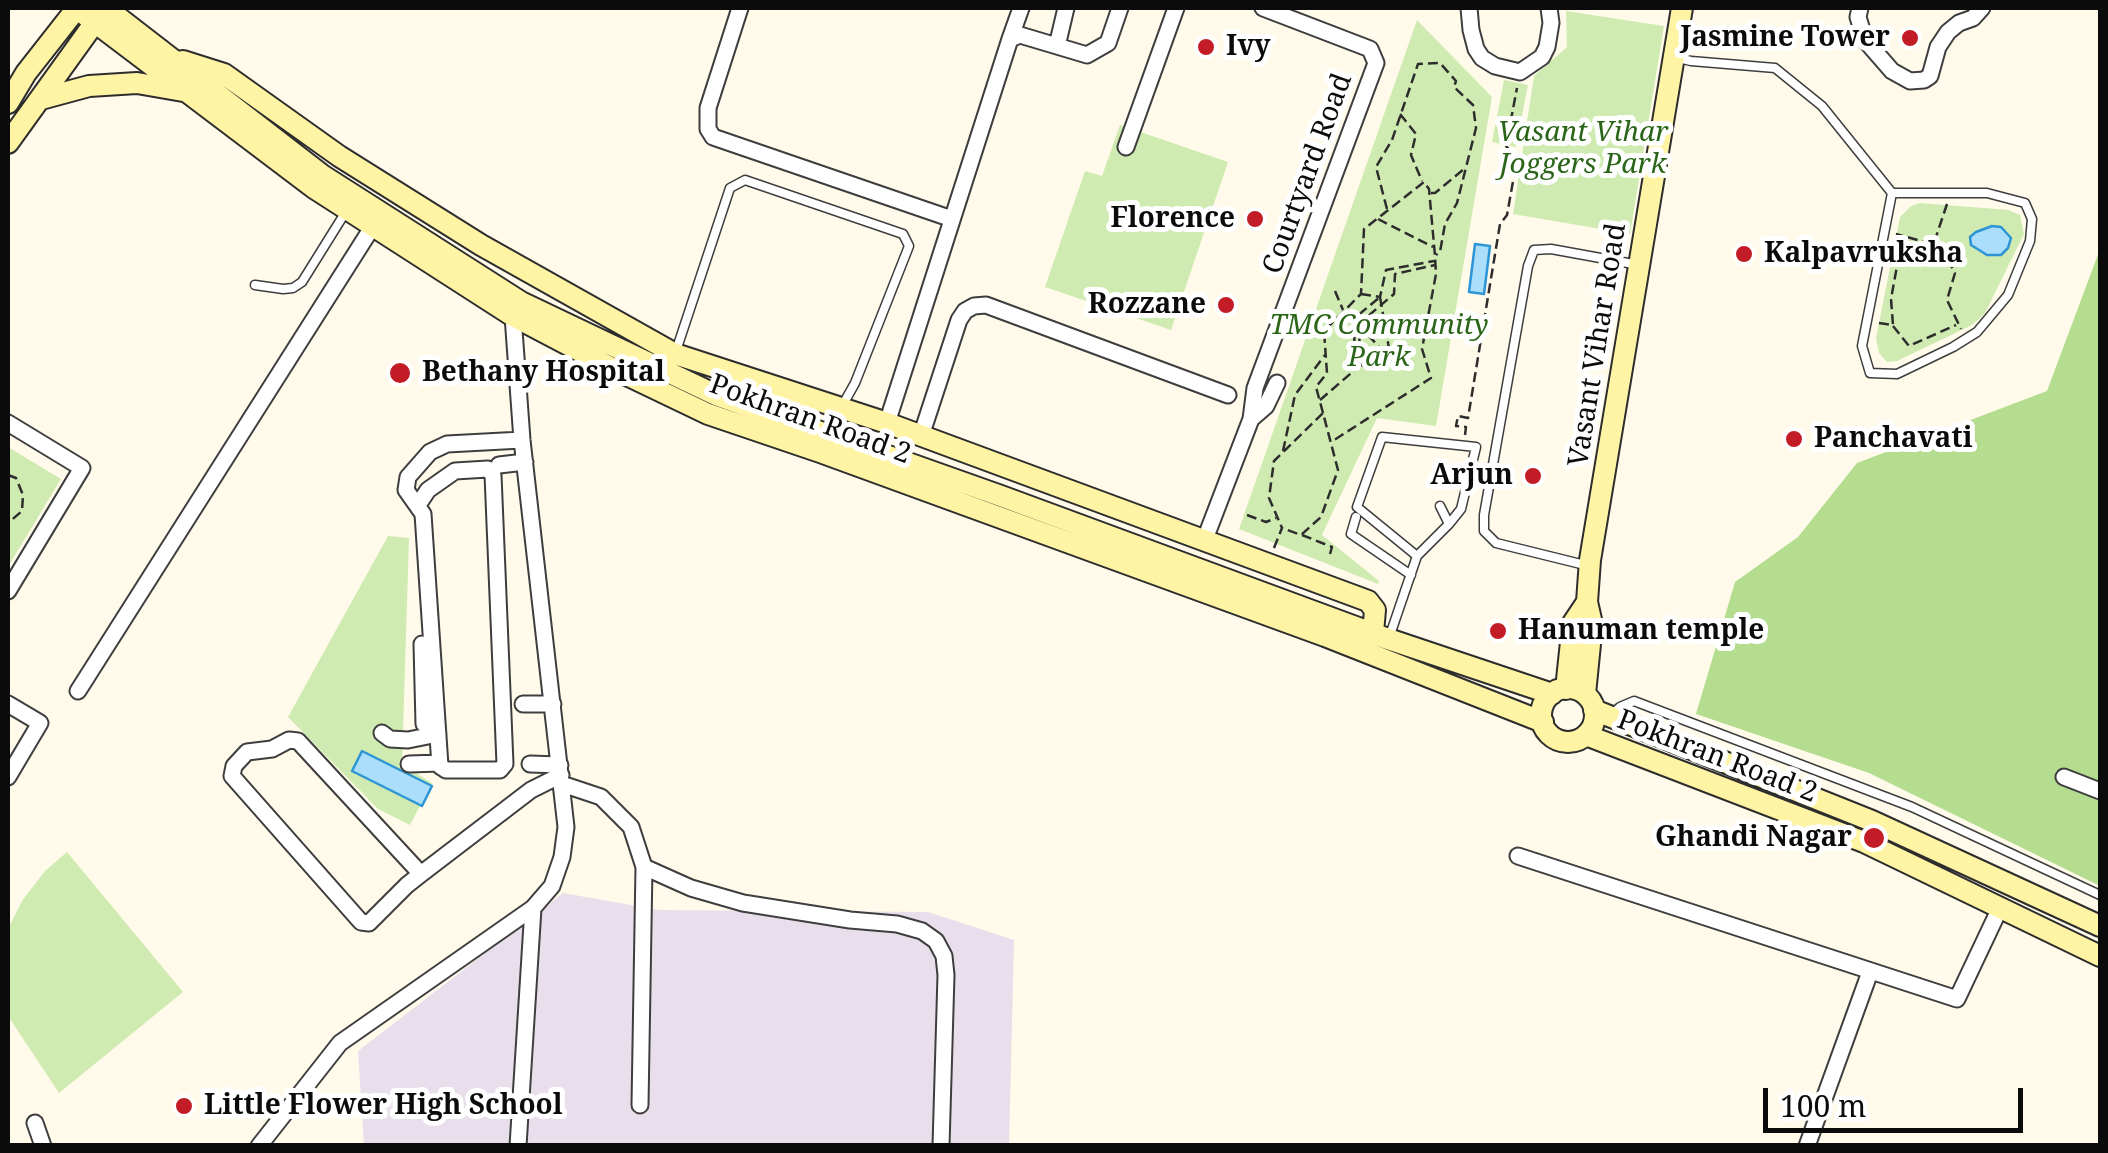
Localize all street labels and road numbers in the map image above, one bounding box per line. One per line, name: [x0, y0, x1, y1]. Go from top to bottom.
street label: Courtyard Road: [1256, 69, 1360, 279]
street label: Vasant Vihar Road: [1562, 221, 1634, 469]
street label: Pokhran Road 2: [705, 368, 915, 472]
street label: Pokhran Road 2: [1612, 703, 1822, 811]

